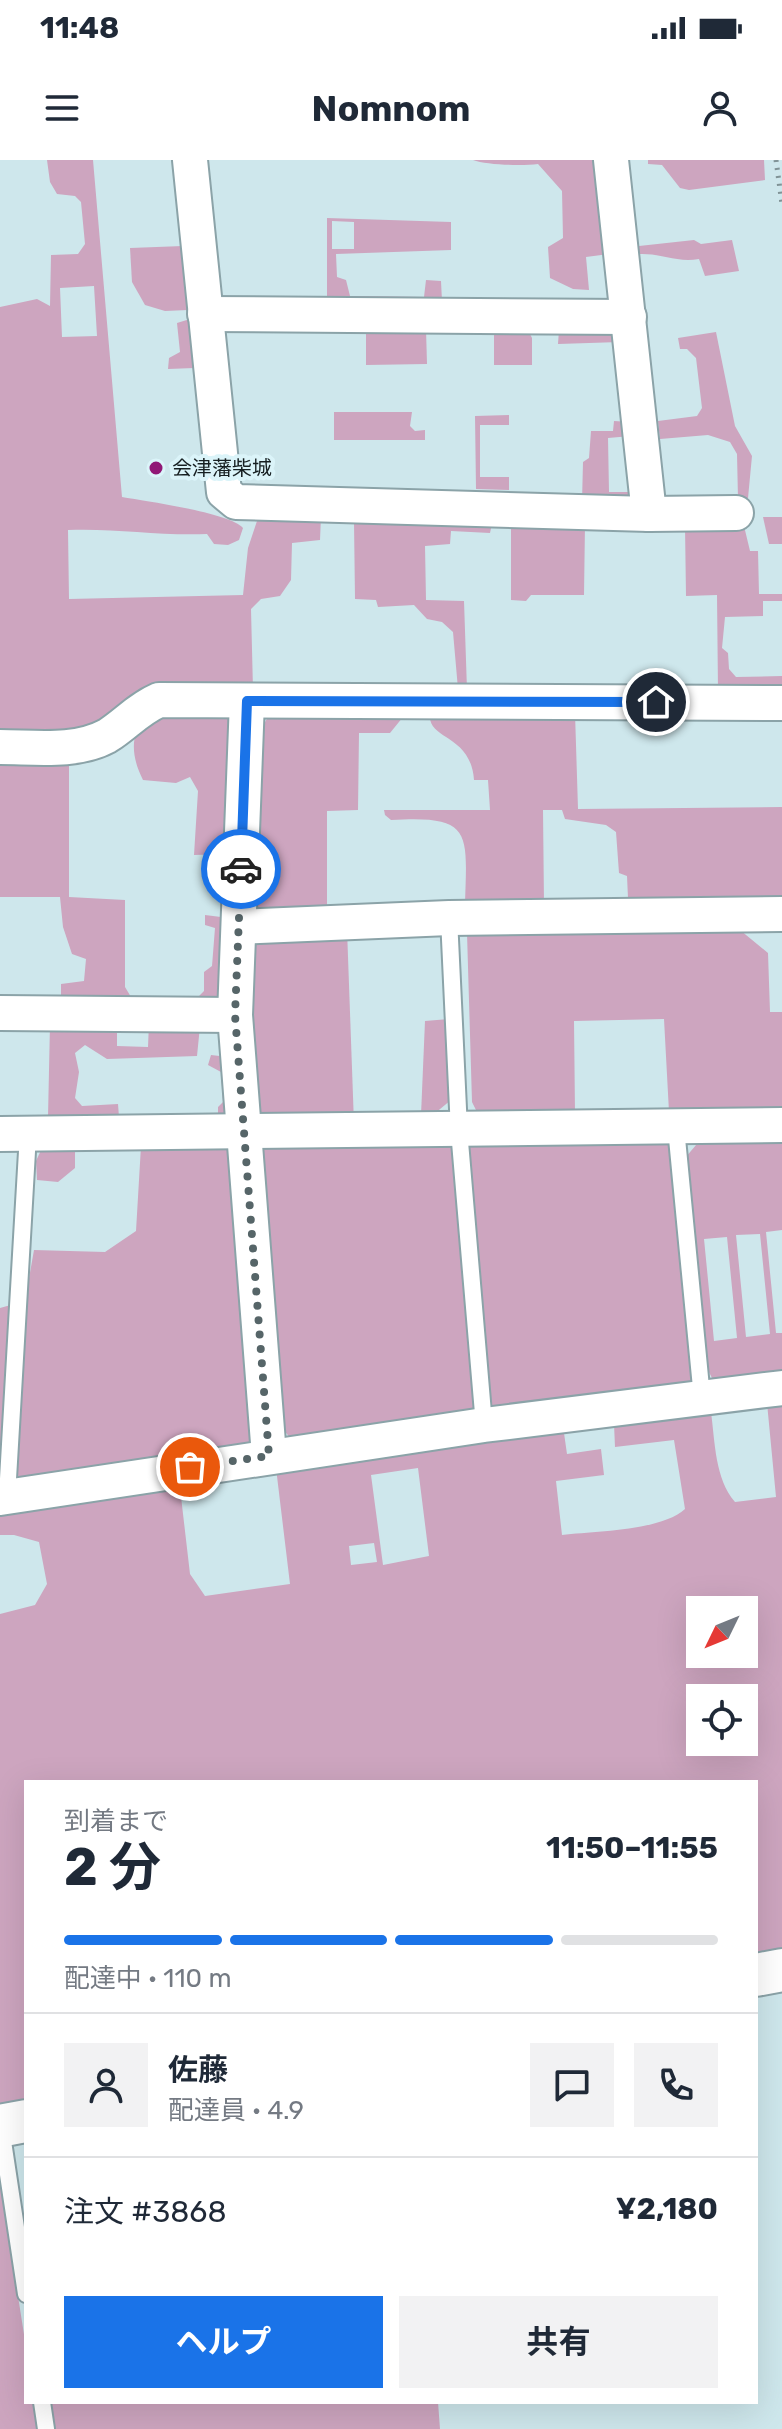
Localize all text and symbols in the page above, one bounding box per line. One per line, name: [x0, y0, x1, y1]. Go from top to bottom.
text: 11:48: [40, 10, 119, 46]
icon: menu: [40, 86, 84, 130]
icon: person: [698, 86, 742, 130]
text: Nomnom: [312, 87, 470, 130]
place label: 会津藩柴城: [172, 456, 272, 480]
marker: 会津藩柴城: [147, 459, 165, 477]
pin: [622, 668, 690, 736]
icon: home: [634, 680, 678, 724]
courier: [201, 829, 281, 909]
icon: car: [219, 847, 263, 891]
pin: [156, 1433, 224, 1501]
icon: bag: [168, 1445, 212, 1489]
north arrow: [686, 1596, 758, 1668]
map controls: [686, 1596, 758, 1756]
button: locate: [686, 1684, 758, 1756]
text: 到着まで: [64, 1806, 168, 1837]
text: 11:50–11:55: [546, 1830, 718, 1866]
text: 2 分: [64, 1836, 161, 1898]
text: 配達中 · 110 m: [64, 1963, 232, 1994]
button: person: [64, 2043, 148, 2127]
button: chat: [530, 2043, 614, 2127]
button: phone: [634, 2043, 718, 2127]
text: 佐藤: [168, 2052, 228, 2088]
text: 配達員 · 4.9: [168, 2095, 304, 2126]
text: ¥2,180: [616, 2191, 718, 2227]
text: 注文 #3868: [64, 2194, 227, 2230]
button: ヘルプ: [64, 2296, 383, 2388]
button: 共有: [399, 2296, 718, 2388]

